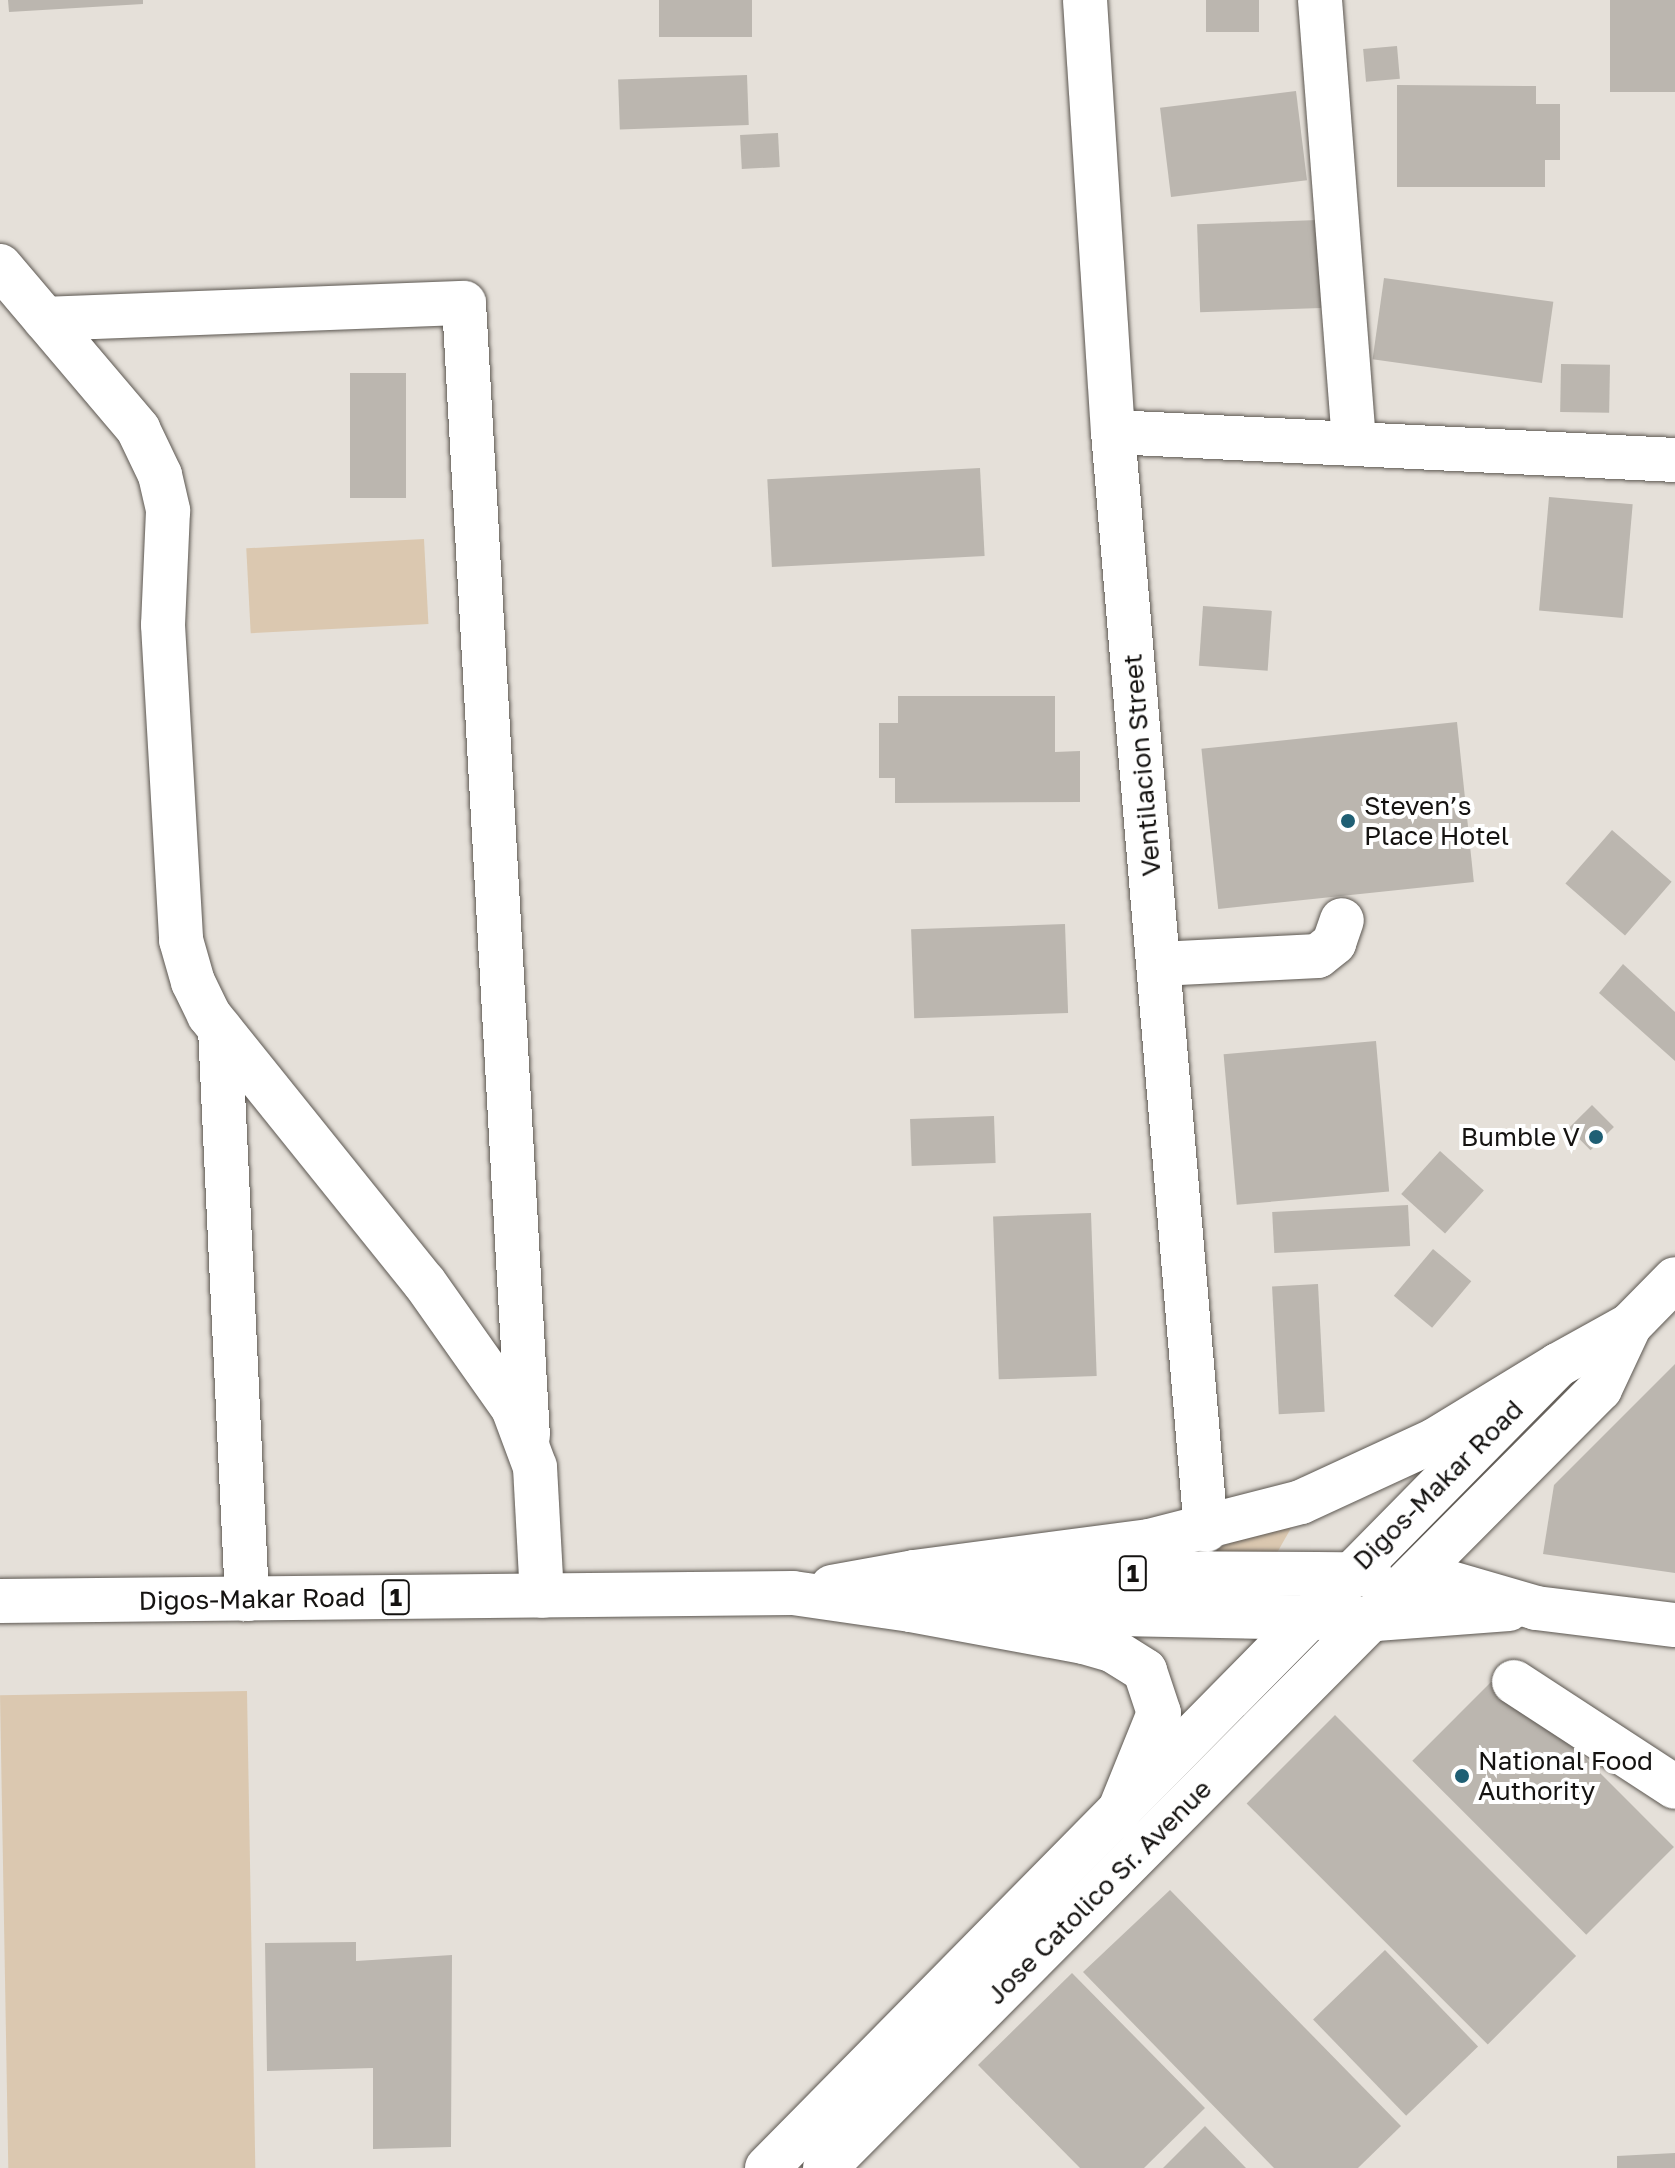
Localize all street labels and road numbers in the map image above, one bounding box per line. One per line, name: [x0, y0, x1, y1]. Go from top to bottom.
street label: Ventilacion Street: [1117, 652, 1167, 878]
street label: Digos-Makar Road: [1347, 1394, 1529, 1576]
road number: 1: [1117, 1553, 1149, 1593]
road number: 1: [380, 1577, 412, 1617]
street label: Digos-Makar Road: [138, 1581, 366, 1617]
street label: Jose Catolico Sr. Avenue: [980, 1773, 1218, 2011]

